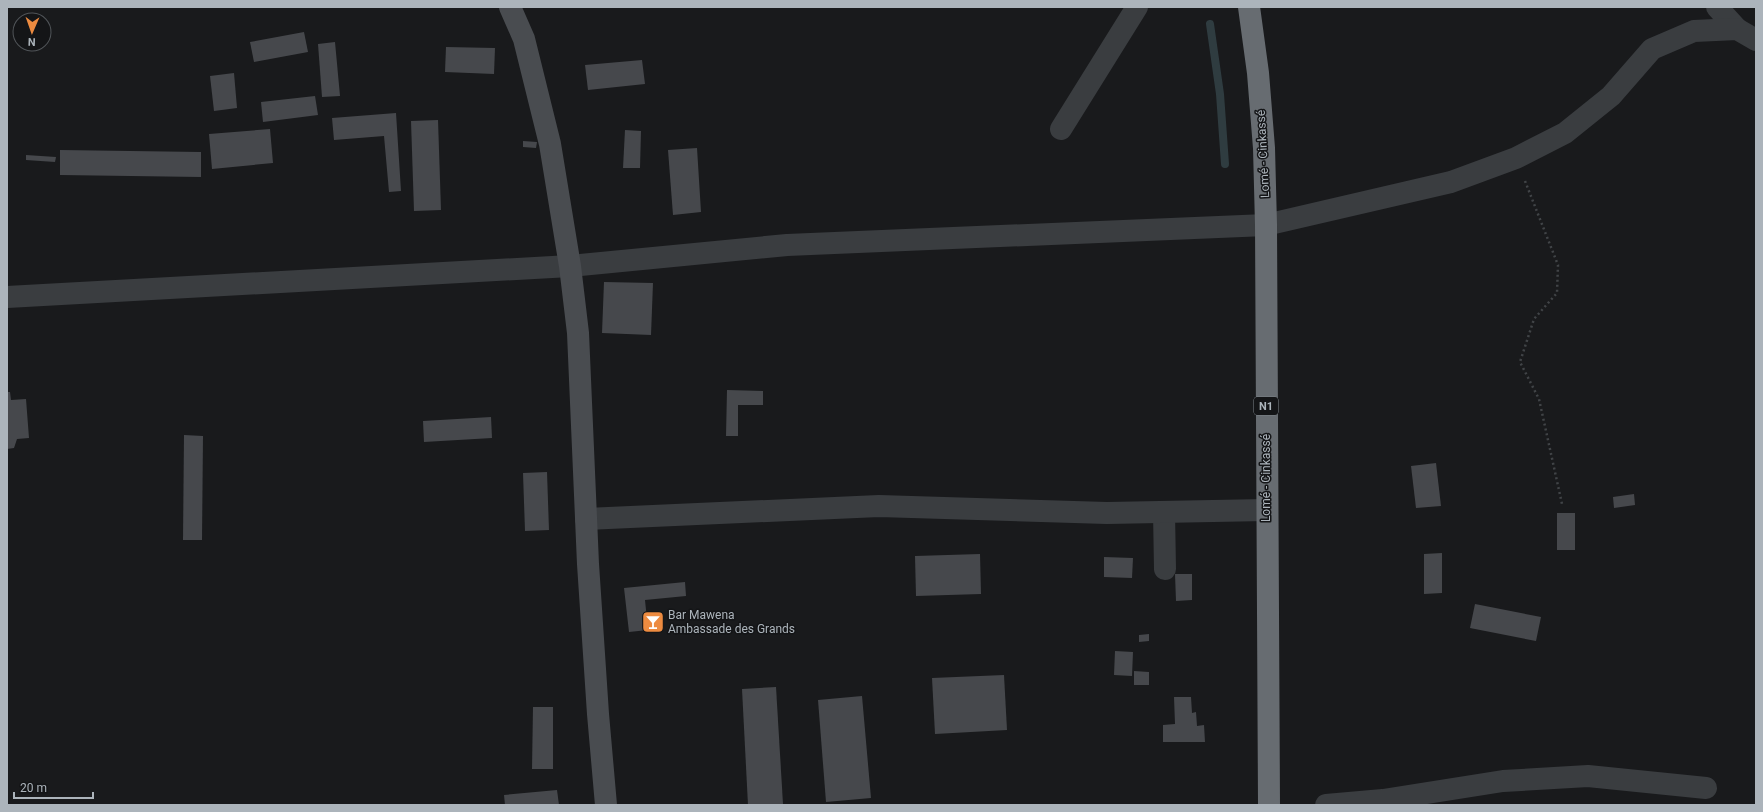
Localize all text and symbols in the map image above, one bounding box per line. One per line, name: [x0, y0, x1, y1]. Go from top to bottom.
north arrow: [12, 12, 52, 52]
text: N: [27, 35, 36, 48]
street label: Lomé - Cinkassé: [1254, 110, 1272, 198]
road number: N1: [1254, 397, 1278, 415]
street label: Lomé - Cinkassé: [1259, 434, 1273, 522]
place label: Bar Mawena Ambassade des Grands: [668, 608, 795, 636]
bar icon: Bar Mawena Ambassade des Grands: [640, 609, 666, 635]
scale bar: [14, 774, 93, 800]
text: 20 m: [20, 781, 47, 795]

